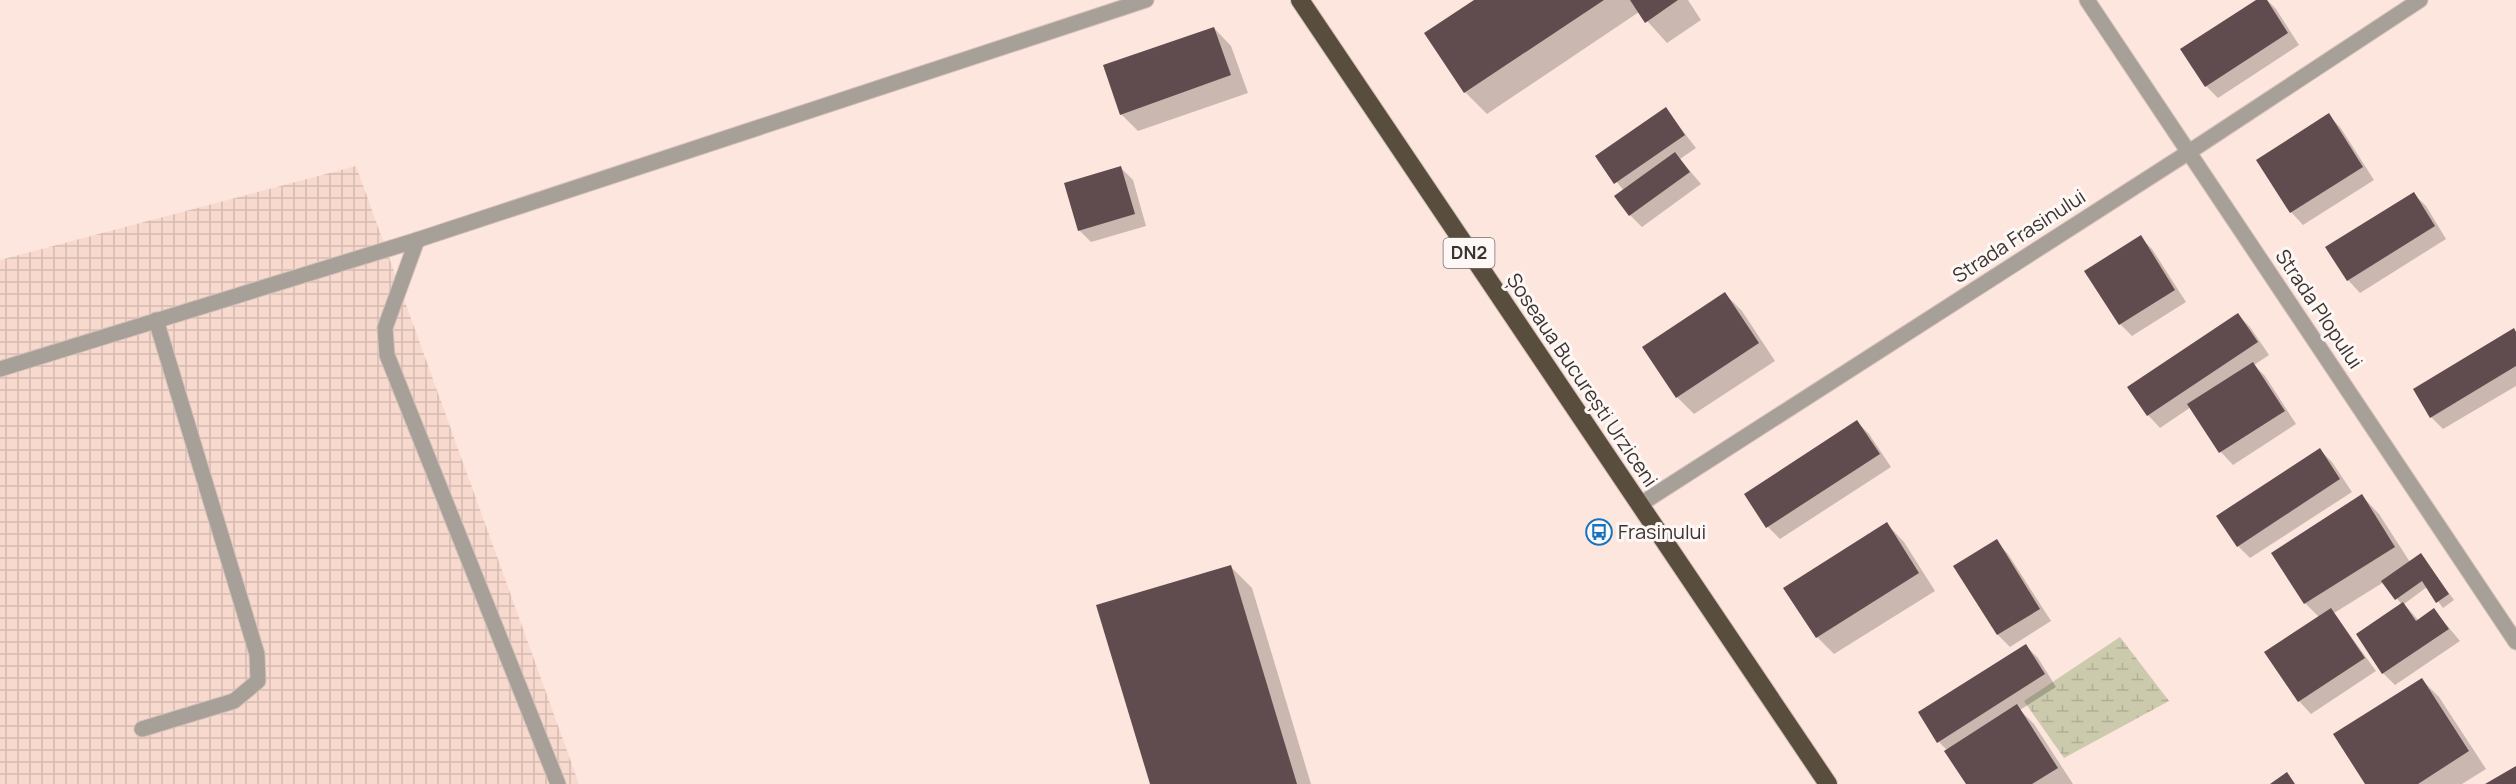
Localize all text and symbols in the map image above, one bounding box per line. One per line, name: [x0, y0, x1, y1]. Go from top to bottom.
street label: Strada Frasinului: [1947, 182, 2090, 289]
road number: DN2: [1444, 238, 1494, 268]
street label: Strada Plopului: [2269, 244, 2369, 374]
street label: Șoseaua București Urziceni: [1501, 268, 1664, 492]
bus stop icon: Frasinului: [1584, 517, 1614, 547]
place label: Frasinului: [1618, 518, 1706, 545]

